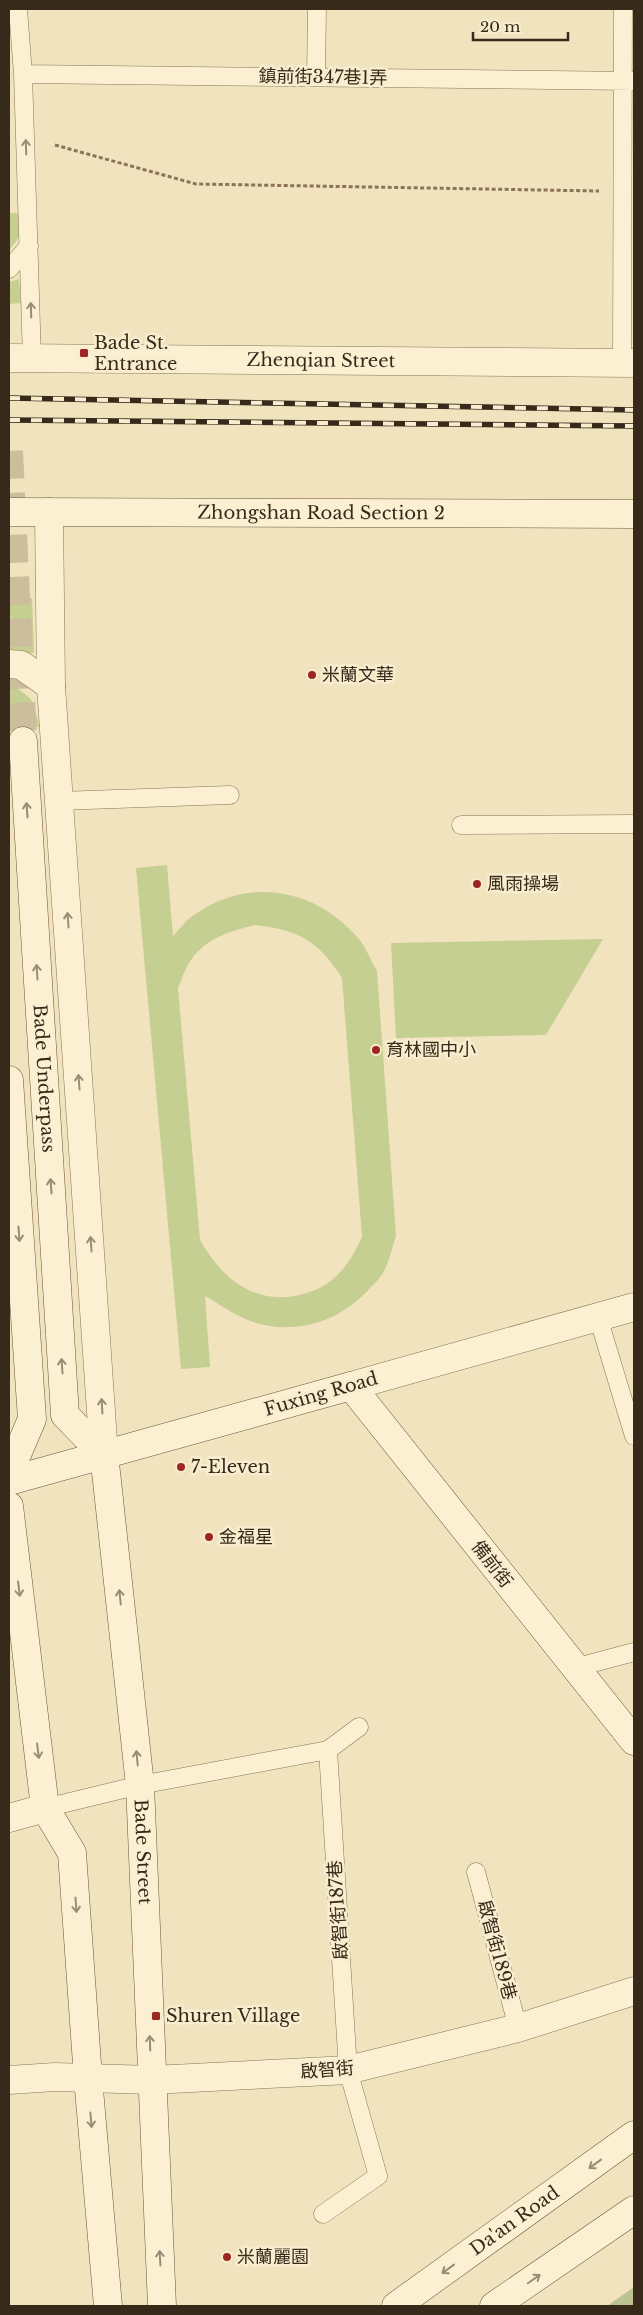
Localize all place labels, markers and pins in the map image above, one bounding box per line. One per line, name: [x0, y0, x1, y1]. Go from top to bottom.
place label: Bade St. Entrance: [94, 332, 177, 375]
marker: Bade St. Entrance: [78, 347, 90, 359]
place label: 米蘭文華: [322, 664, 394, 686]
marker: 米蘭文華: [306, 669, 318, 681]
place label: 風雨操場: [487, 873, 559, 895]
marker: 風雨操場: [471, 878, 483, 890]
place label: 育林國中小: [386, 1039, 476, 1061]
marker: 育林國中小: [370, 1044, 382, 1056]
place label: 7-Eleven: [191, 1456, 270, 1478]
marker: 7-Eleven: [175, 1461, 187, 1473]
place label: 金福星: [219, 1526, 273, 1548]
marker: 金福星: [203, 1531, 215, 1543]
place label: Shuren Village: [166, 2005, 300, 2027]
marker: Shuren Village: [150, 2010, 162, 2022]
place label: 米蘭麗園: [237, 2246, 309, 2268]
marker: 米蘭麗園: [221, 2251, 233, 2263]

